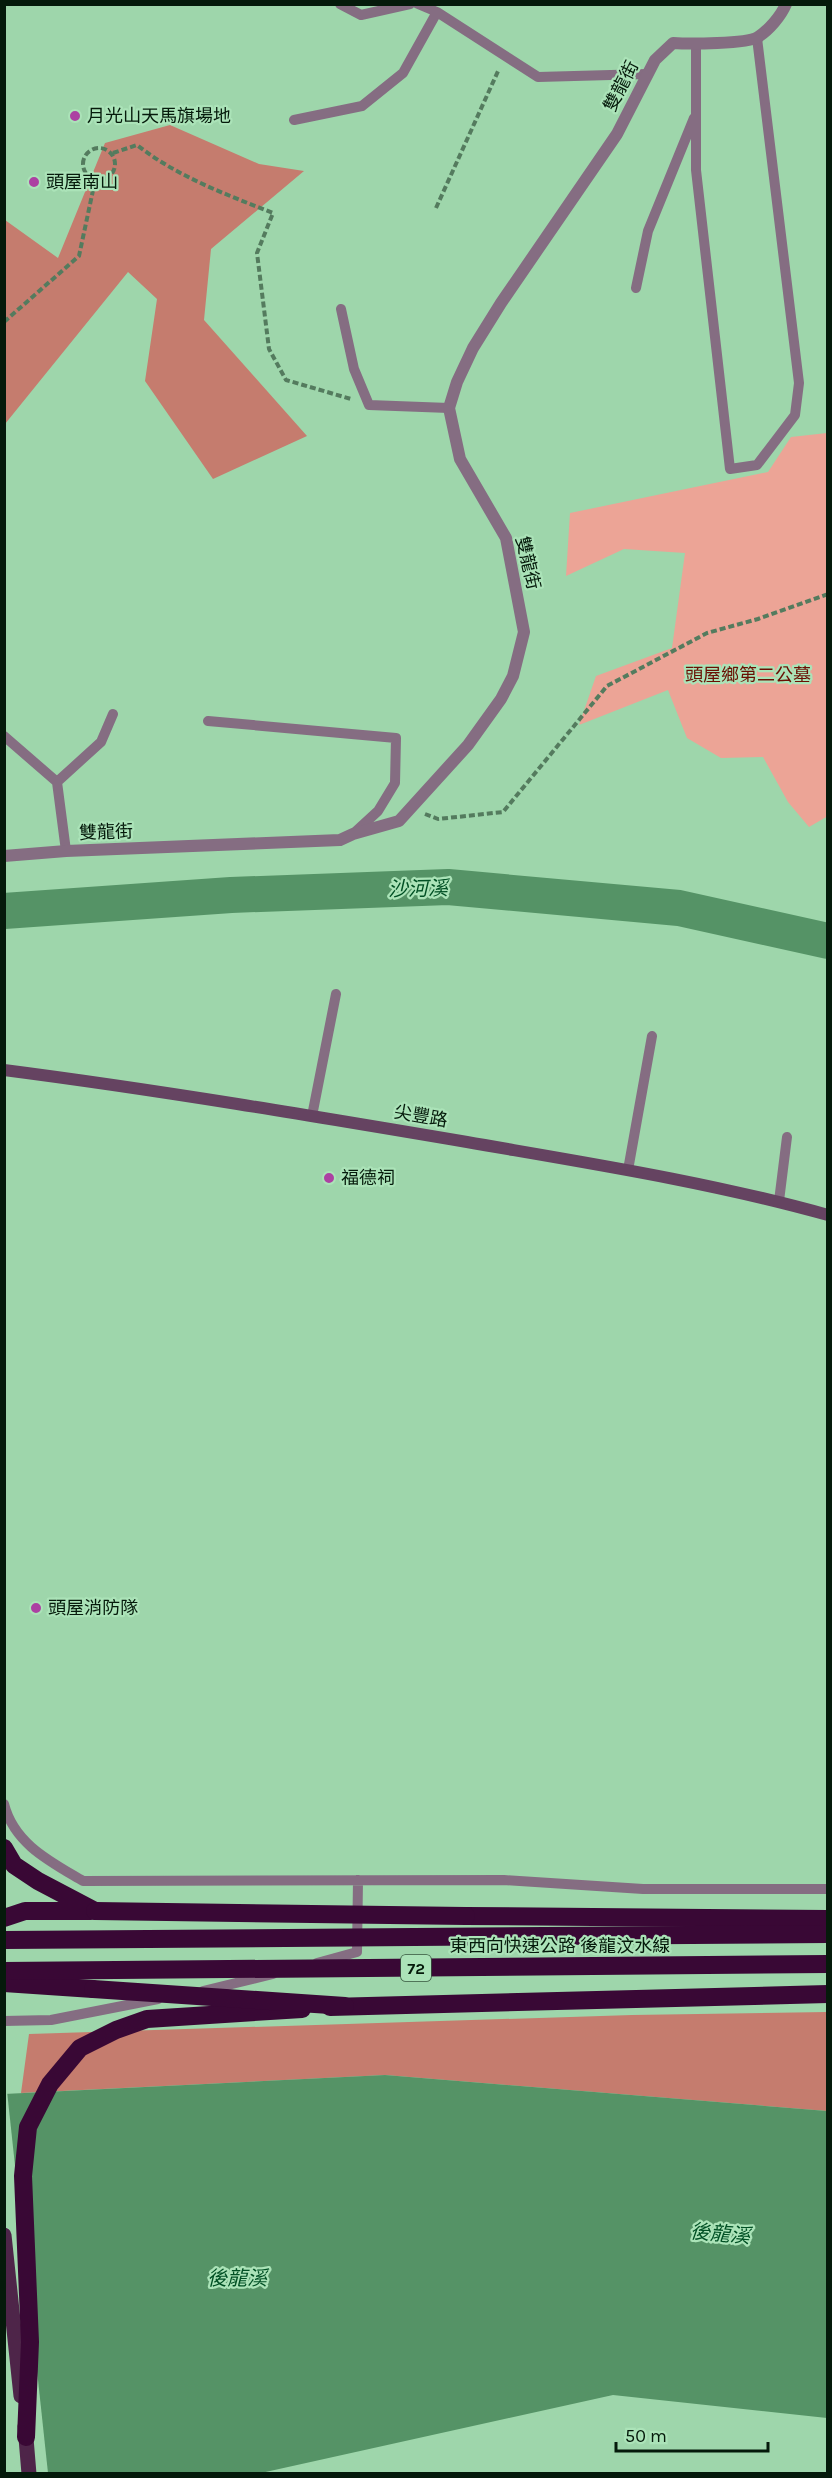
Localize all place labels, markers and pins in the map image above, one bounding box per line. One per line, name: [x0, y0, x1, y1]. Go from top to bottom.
place label: 月光山天馬旗場地: [87, 105, 231, 127]
marker: 月光山天馬旗場地: [68, 109, 82, 123]
place label: 頭屋南山: [46, 171, 118, 193]
marker: 頭屋南山: [27, 175, 41, 189]
place label: 福德祠: [341, 1167, 395, 1189]
marker: 福德祠: [322, 1171, 336, 1185]
place label: 頭屋消防隊: [48, 1597, 138, 1619]
marker: 頭屋消防隊: [29, 1601, 43, 1615]

